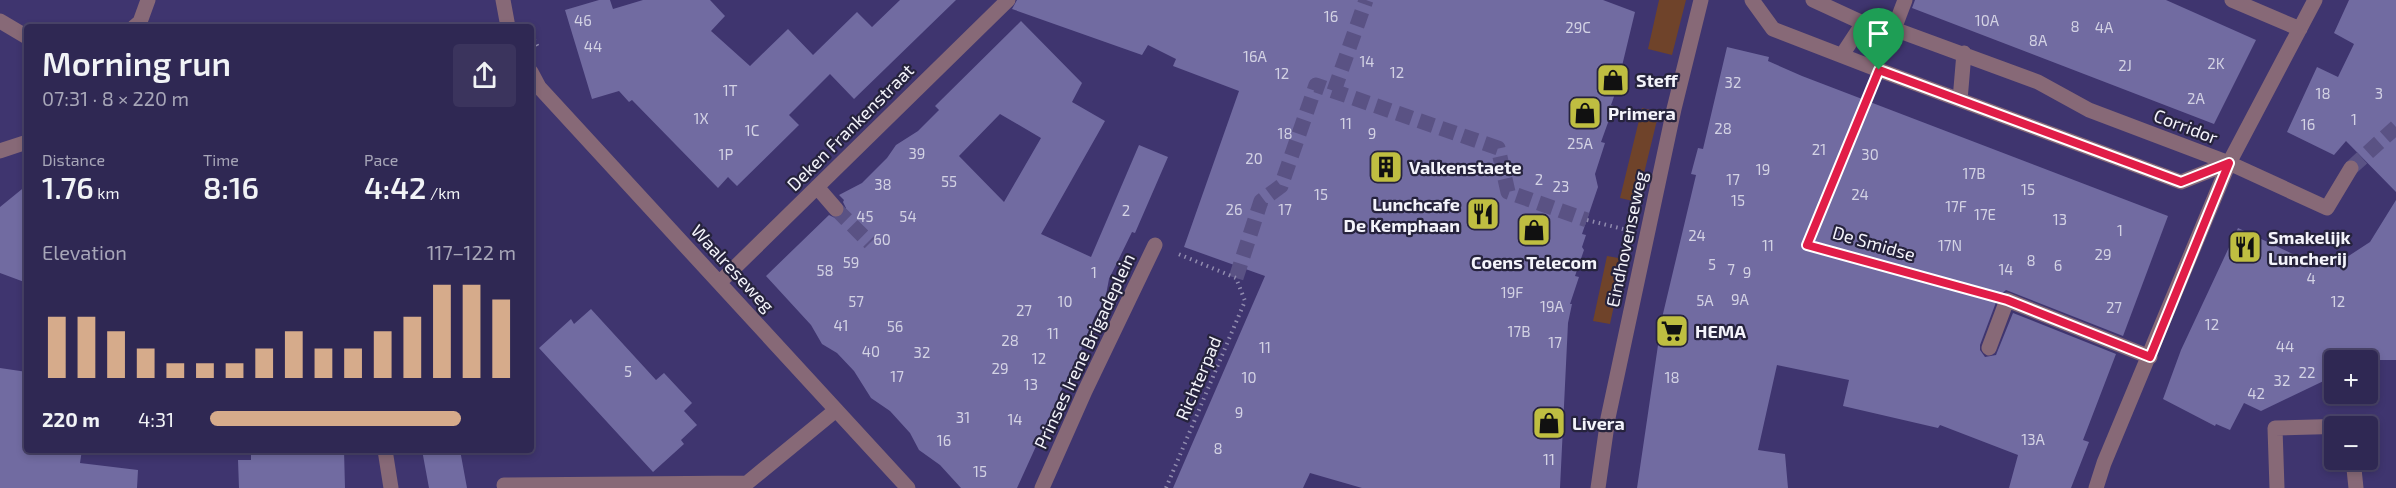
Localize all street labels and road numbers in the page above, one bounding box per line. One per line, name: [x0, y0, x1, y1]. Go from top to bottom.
street label: Deken Frankenstraat: [782, 59, 918, 195]
street label: Corridor: [2151, 104, 2221, 148]
street label: Eindhovenseweg: [1601, 169, 1651, 309]
street label: Waalreseweg: [687, 220, 779, 316]
street label: De Smidse: [1830, 221, 1918, 265]
street label: Prinses Irene Brigadeplein: [1029, 250, 1139, 452]
street label: Richterpad: [1170, 333, 1226, 423]

